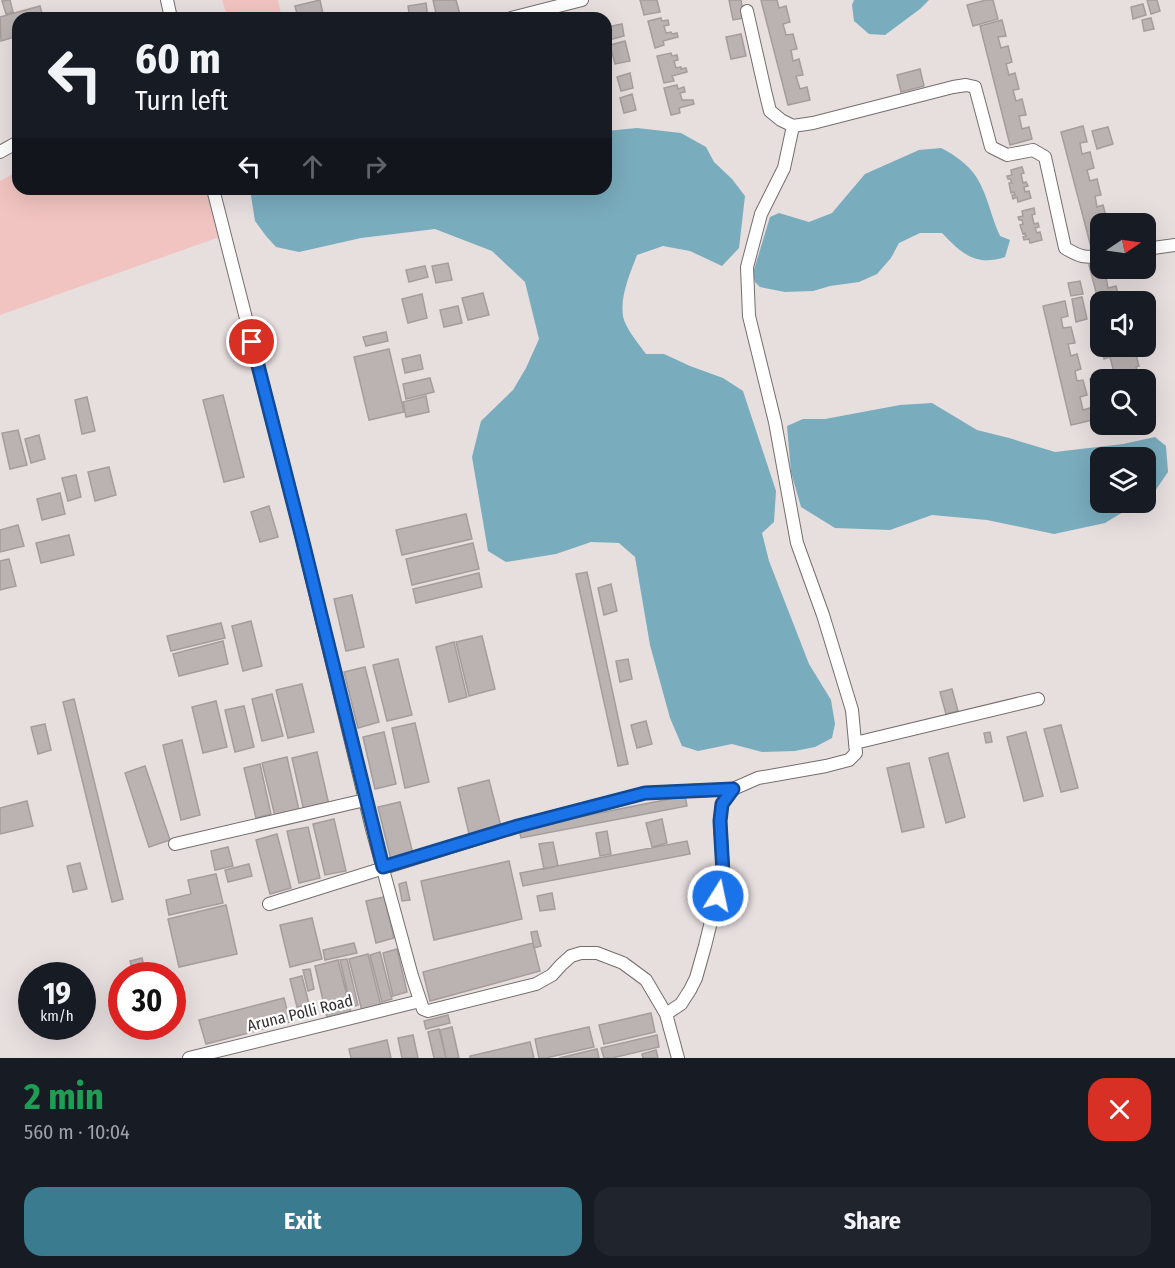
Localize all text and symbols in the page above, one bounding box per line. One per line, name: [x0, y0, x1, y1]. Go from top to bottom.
text: 60 m: [135, 34, 221, 84]
icon: left: [36, 36, 114, 114]
text: Turn left: [135, 85, 228, 117]
icon: left: [233, 150, 266, 183]
icon: ahead: [296, 150, 329, 183]
icon: right: [359, 150, 392, 183]
north arrow: [1090, 213, 1156, 279]
map controls: [1090, 213, 1156, 513]
button: sound: [1090, 291, 1156, 357]
pin: [226, 316, 277, 367]
icon: arrive: [235, 325, 268, 358]
button: search: [1090, 369, 1156, 435]
button: layers: [1090, 447, 1156, 513]
position arrow: [686, 864, 750, 928]
speed limit sign: 30: [108, 962, 186, 1040]
text: 19: [43, 976, 71, 1012]
street label: Aruna Polli Road: [245, 991, 355, 1035]
text: km/h: [40, 1007, 74, 1025]
text: 2 min: [24, 1075, 104, 1119]
button: close: [1088, 1078, 1151, 1141]
text: 560 m · 10:04: [24, 1120, 130, 1144]
button: Exit: [24, 1187, 582, 1256]
button: Share: [594, 1187, 1151, 1256]

